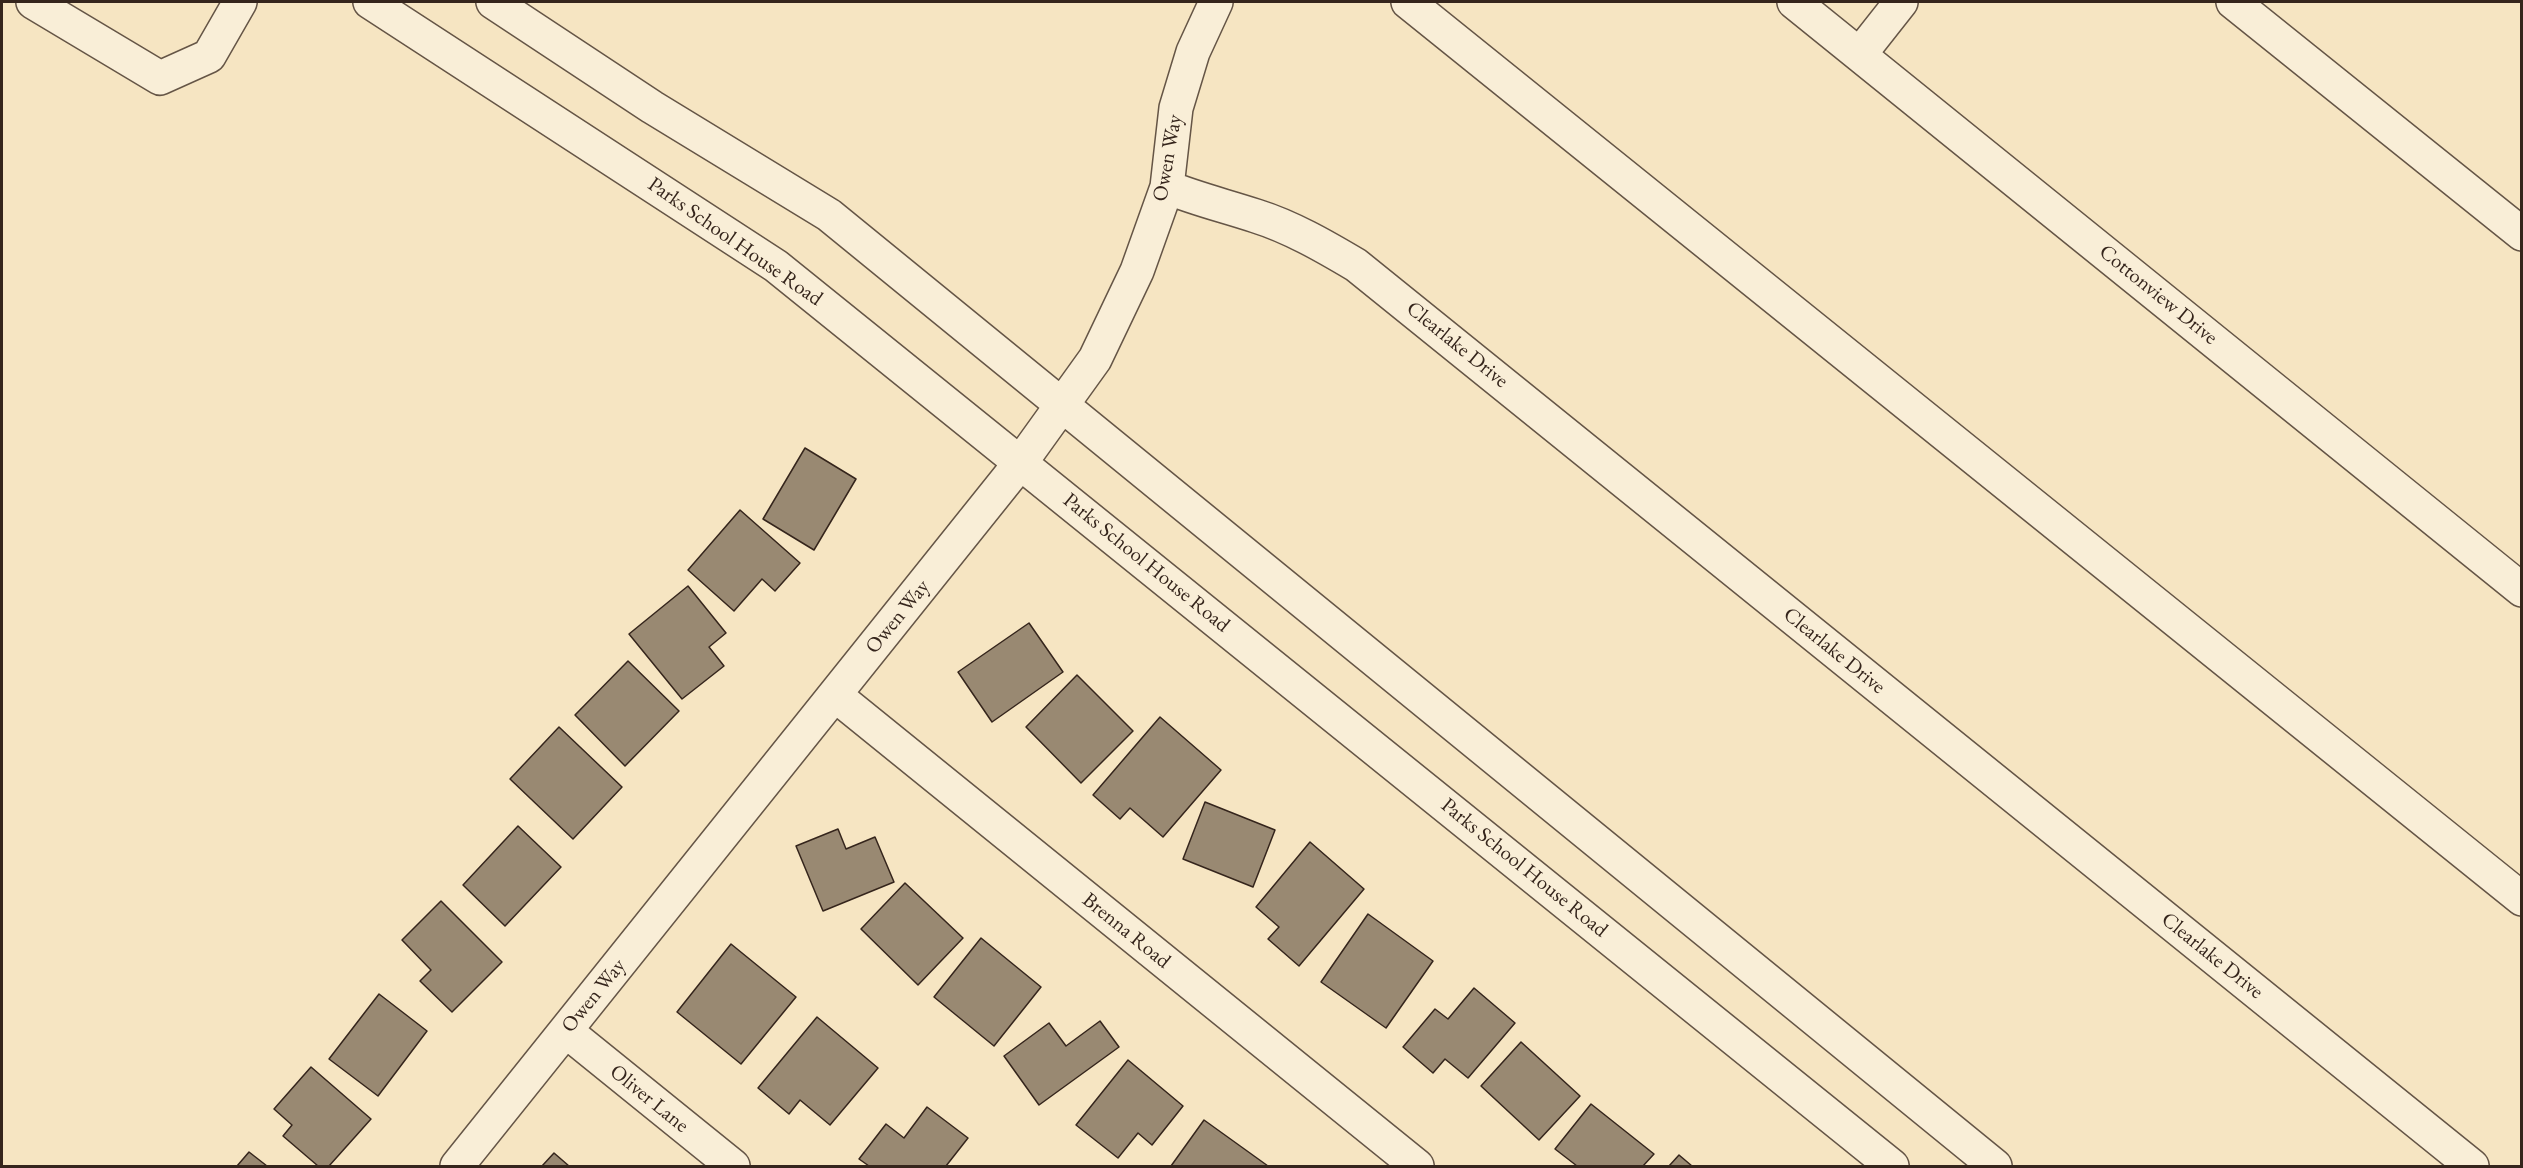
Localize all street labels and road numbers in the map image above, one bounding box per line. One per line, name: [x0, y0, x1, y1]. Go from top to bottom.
street label: Owen Way: [1148, 113, 1188, 203]
street label: Parks School House Road: [643, 172, 827, 312]
street label: Cottonview Drive: [2094, 239, 2222, 351]
street label: Clearlake Drive: [1401, 296, 1513, 394]
street label: Parks School House Road: [1058, 488, 1234, 638]
street label: Owen Way: [861, 575, 935, 659]
street label: Clearlake Drive: [1778, 602, 1890, 700]
street label: Parks School House Road: [1436, 793, 1612, 943]
street label: Brenna Road: [1077, 888, 1175, 974]
street label: Clearlake Drive: [2156, 907, 2268, 1005]
street label: Owen Way: [557, 954, 631, 1038]
street label: Oliver Lane: [604, 1060, 694, 1138]

